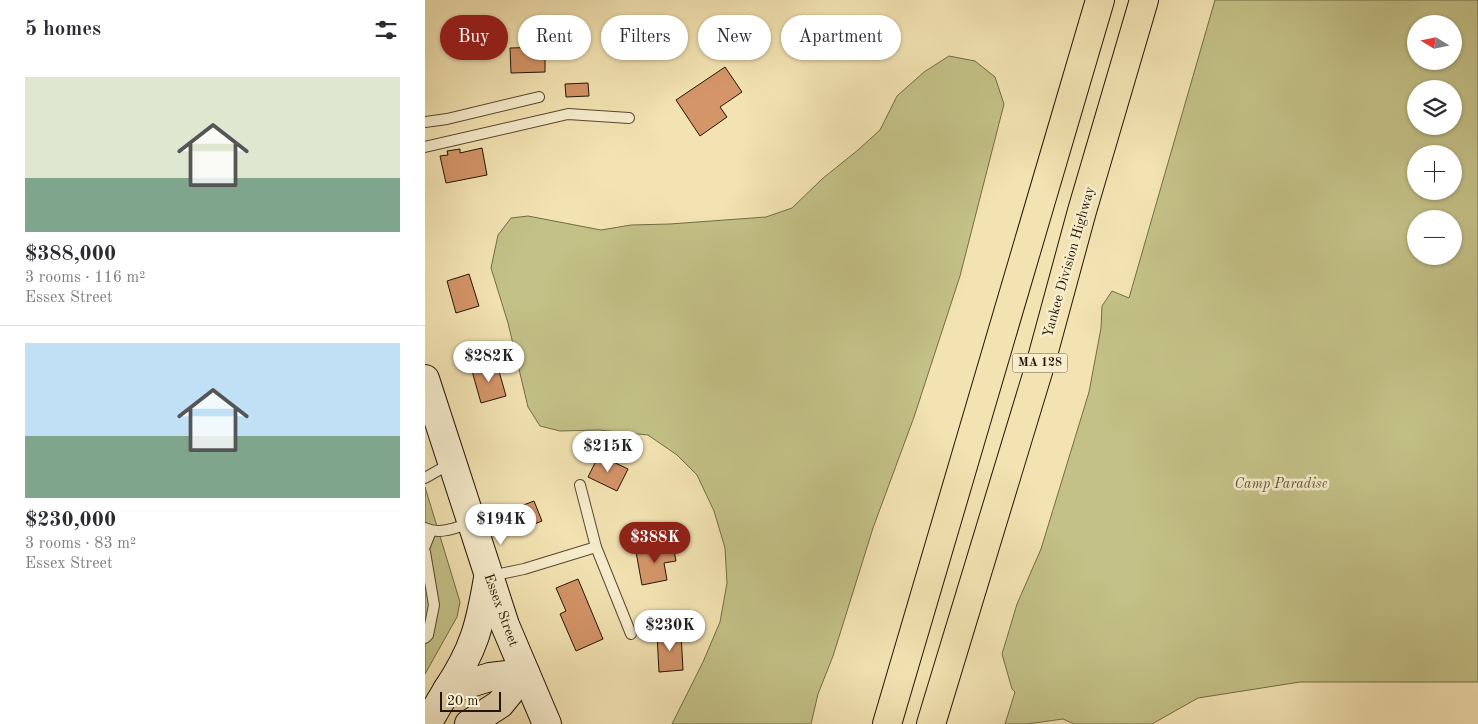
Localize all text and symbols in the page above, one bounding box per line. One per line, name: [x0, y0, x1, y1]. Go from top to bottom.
chip: Buy: [440, 15, 508, 60]
chip: Rent: [518, 15, 591, 60]
chip: Filters: [601, 15, 688, 60]
chip: New: [698, 15, 771, 60]
chip: Apartment: [781, 15, 901, 60]
north arrow: [1407, 15, 1463, 70]
map controls: [1407, 15, 1462, 265]
icon: filters: [372, 16, 400, 44]
text: 5 homes: [25, 19, 101, 40]
button: layers: [1407, 80, 1462, 135]
icon: home: [168, 110, 258, 200]
button: +: [1407, 145, 1462, 200]
street label: Yankee Division Highway: [1041, 184, 1097, 339]
button: −: [1407, 210, 1462, 265]
text: $388,000: [25, 244, 116, 265]
text: 3 rooms · 116 m²: [25, 270, 145, 286]
text: Essex Street: [25, 290, 113, 306]
pin: $282K: [454, 340, 524, 383]
text: $282K: [464, 349, 514, 365]
road number: MA 128: [1013, 353, 1067, 372]
icon: home: [168, 375, 258, 465]
pin: $215K: [573, 430, 643, 473]
text: $215K: [583, 439, 633, 455]
park label: Camp Paradise: [1235, 477, 1328, 492]
pin: $194K: [466, 504, 536, 546]
text: $230,000: [25, 510, 116, 531]
text: $194K: [476, 512, 526, 528]
pin: $388K: [620, 522, 690, 564]
text: $388K: [630, 530, 680, 546]
text: 3 rooms · 83 m²: [25, 536, 136, 552]
text: Essex Street: [25, 556, 113, 572]
street label: Essex Street: [481, 572, 521, 648]
pin: $230K: [635, 610, 705, 652]
text: $230K: [645, 618, 695, 634]
scale bar: [440, 689, 501, 712]
text: 20 m: [447, 694, 478, 708]

